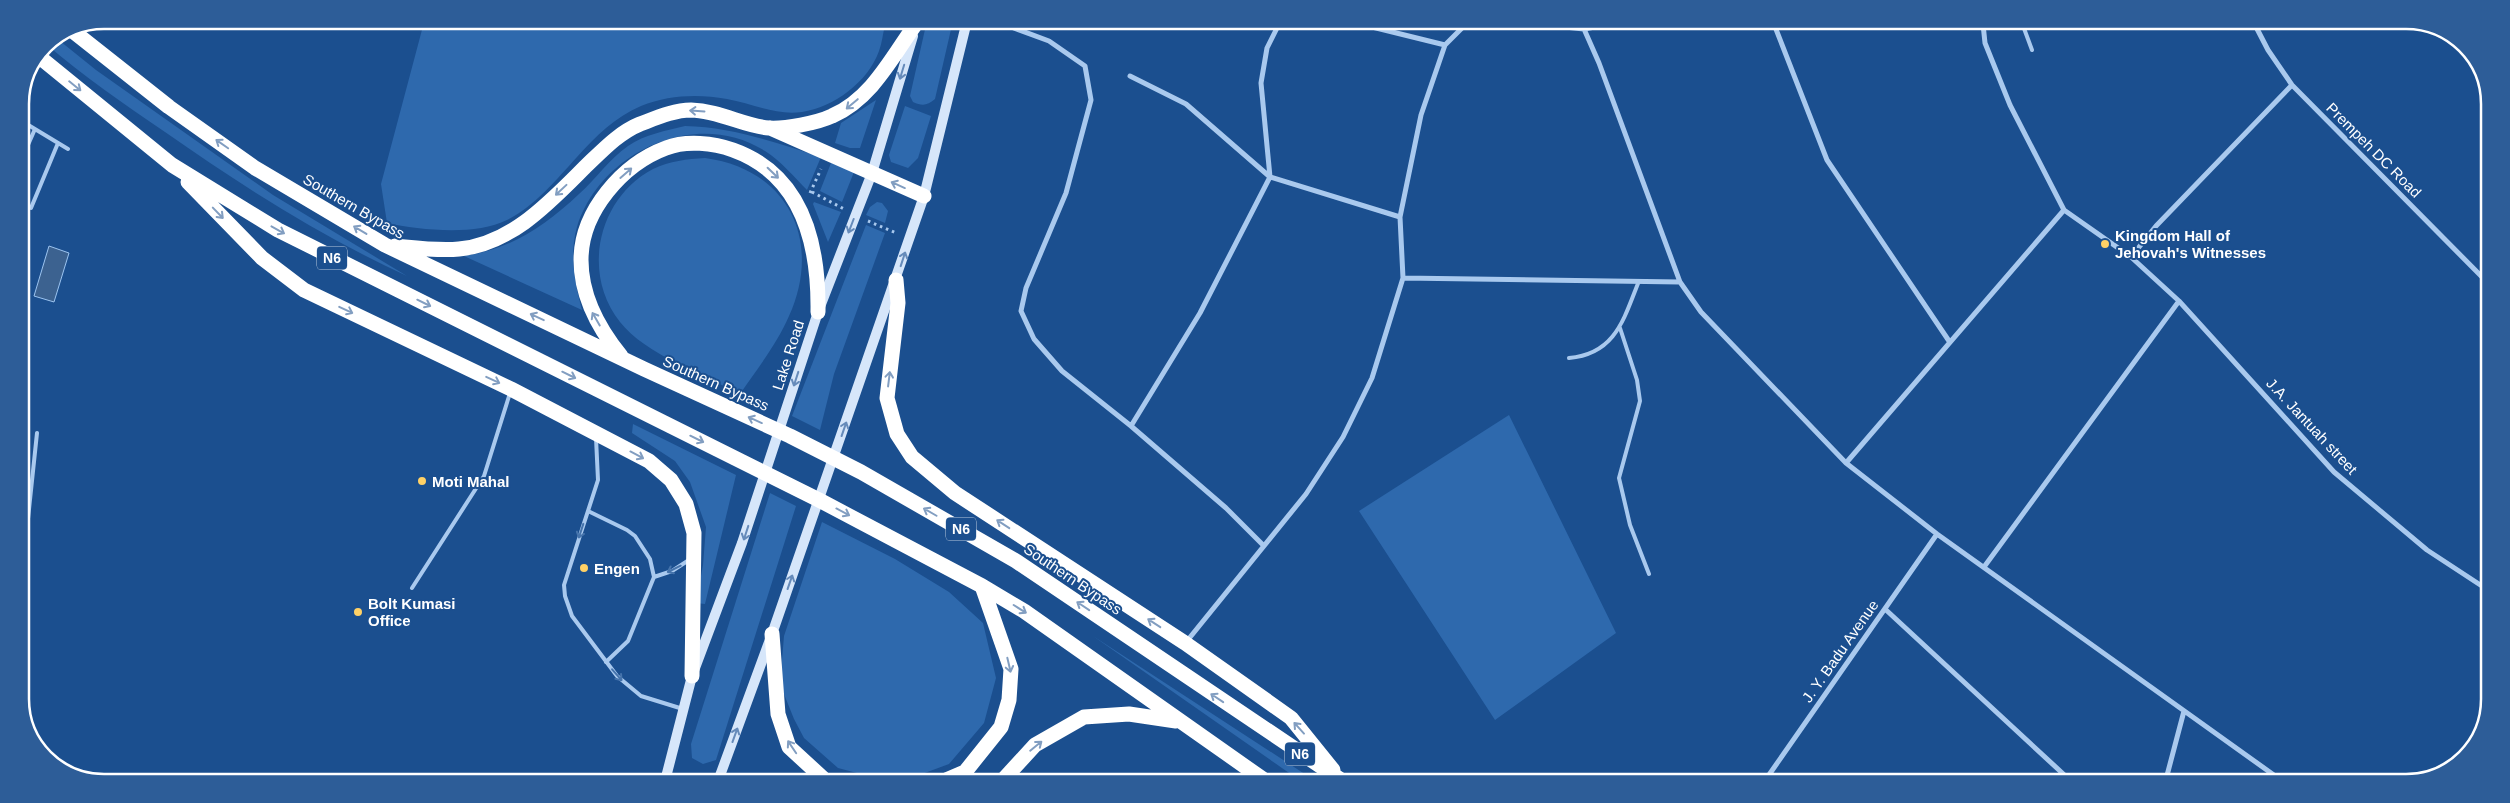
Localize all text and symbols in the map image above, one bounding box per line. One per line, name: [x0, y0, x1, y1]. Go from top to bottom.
one-way arrow: [896, 63, 906, 79]
one-way arrow: [68, 80, 81, 91]
one-way arrow: [846, 98, 859, 109]
street label: Prempeh DC Road: [2323, 99, 2425, 201]
one-way arrow: [689, 107, 705, 116]
one-way arrow: [215, 139, 229, 149]
one-way arrow: [620, 167, 633, 179]
one-way arrow: [767, 167, 779, 179]
street label: Southern Bypass: [300, 170, 408, 242]
one-way arrow: [891, 179, 906, 189]
one-way arrow: [555, 184, 567, 196]
one-way arrow: [212, 206, 224, 219]
one-way arrow: [846, 218, 856, 233]
one-way arrow: [353, 225, 367, 235]
one-way arrow: [271, 226, 285, 236]
place label: Kingdom Hall of Jehovah's Witnesses: [2115, 227, 2266, 261]
marker: Kingdom Hall of Jehovah's Witnesses: [2099, 238, 2111, 250]
road number: N6: [317, 247, 347, 270]
one-way arrow: [899, 252, 908, 267]
one-way arrow: [416, 298, 431, 308]
one-way arrow: [338, 306, 353, 315]
one-way arrow: [530, 312, 545, 322]
one-way arrow: [591, 312, 600, 327]
street label: Lake Road: [769, 318, 807, 392]
street label: Southern Bypass: [660, 352, 772, 414]
one-way arrow: [561, 371, 576, 380]
one-way arrow: [791, 371, 801, 387]
one-way arrow: [884, 371, 894, 387]
street label: J.A. Jantuah street: [2263, 374, 2361, 478]
one-way arrow: [485, 376, 500, 385]
one-way arrow: [748, 414, 763, 424]
one-way arrow: [840, 422, 849, 437]
one-way arrow: [689, 435, 704, 444]
one-way arrow: [629, 451, 644, 460]
place label: Moti Mahal: [432, 473, 510, 490]
marker: Moti Mahal: [416, 475, 428, 487]
one-way arrow: [923, 506, 937, 516]
one-way arrow: [835, 507, 850, 517]
road number: N6: [946, 518, 976, 540]
one-way arrow: [996, 519, 1010, 529]
one-way arrow: [576, 523, 586, 539]
one-way arrow: [740, 525, 750, 541]
street label: Southern Bypass: [1021, 540, 1125, 618]
place label: Engen: [594, 560, 640, 577]
marker: Engen: [578, 562, 590, 574]
one-way arrow: [667, 565, 682, 574]
one-way arrow: [786, 575, 795, 591]
place label: Bolt Kumasi Office: [368, 595, 456, 629]
street label: J. Y. Badu Avenue: [1798, 597, 1882, 705]
one-way arrow: [1076, 601, 1090, 611]
one-way arrow: [1012, 604, 1026, 614]
marker: Bolt Kumasi Office: [352, 606, 364, 618]
one-way arrow: [1147, 617, 1161, 627]
one-way arrow: [1005, 656, 1014, 672]
one-way arrow: [611, 668, 622, 681]
one-way arrow: [1211, 692, 1225, 702]
one-way arrow: [1294, 721, 1305, 734]
one-way arrow: [731, 728, 740, 743]
one-way arrow: [787, 740, 797, 754]
one-way arrow: [1029, 741, 1042, 752]
road number: N6: [1285, 742, 1315, 766]

